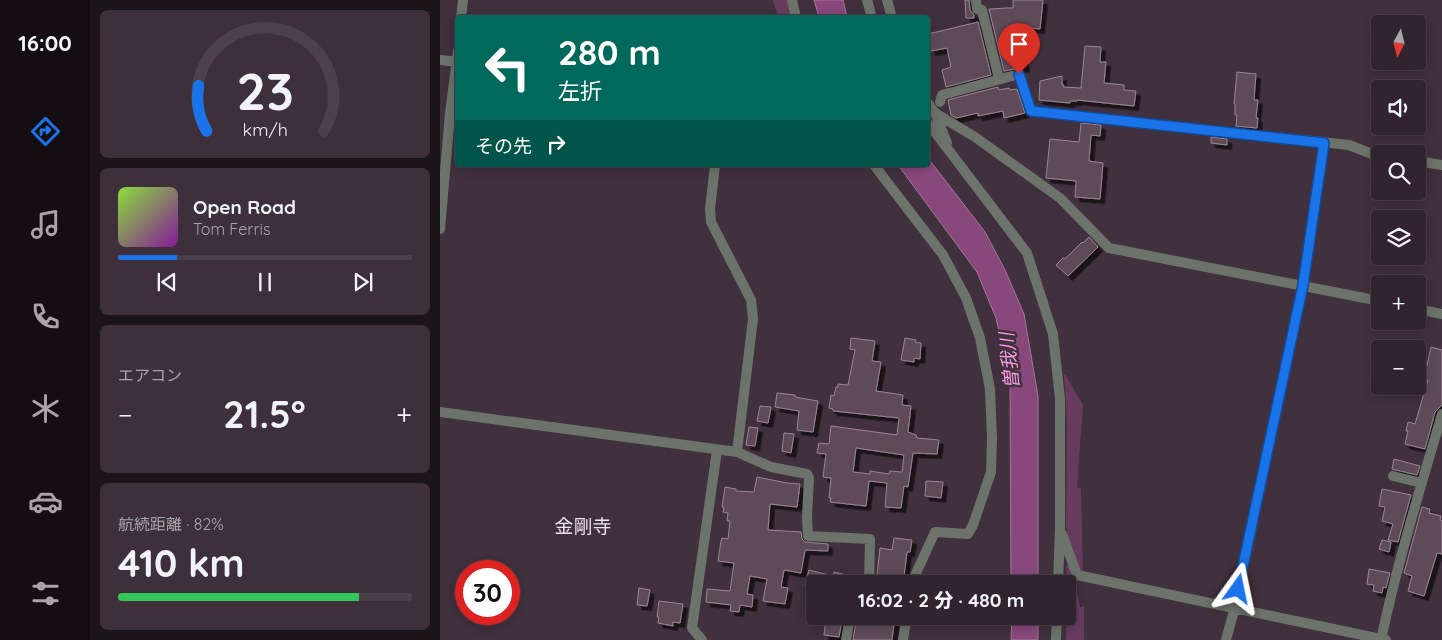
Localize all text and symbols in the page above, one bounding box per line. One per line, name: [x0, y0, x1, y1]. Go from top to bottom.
north arrow: [1371, 15, 1426, 70]
map controls: [1371, 15, 1426, 395]
pin: [998, 23, 1040, 74]
text: 16:00: [18, 29, 72, 57]
text: 280 m: [558, 30, 661, 74]
icon: arrive: [1005, 30, 1033, 58]
icon: left: [475, 35, 540, 100]
text: 23: [236, 58, 294, 123]
text: 左折: [558, 77, 602, 105]
button: sound: [1371, 80, 1426, 135]
icon: directions: [28, 114, 63, 149]
text: km/h: [242, 118, 288, 140]
icon: right: [542, 130, 570, 158]
text: その先: [475, 134, 532, 158]
button: search: [1371, 145, 1426, 200]
text: Open Road: [193, 195, 296, 219]
icon: music: [28, 207, 63, 242]
button: layers: [1371, 210, 1426, 265]
text: Tom Ferris: [193, 219, 270, 239]
icon: previous: [153, 268, 181, 296]
icon: pause: [251, 268, 279, 296]
icon: next: [349, 268, 377, 296]
button: +: [1371, 275, 1426, 330]
icon: phone: [28, 299, 63, 334]
water label: 曽我川: [994, 329, 1024, 391]
button: −: [1371, 340, 1426, 395]
text: エアコン: [118, 365, 182, 385]
text: 21.5°: [223, 390, 306, 438]
icon: climate: [28, 391, 63, 426]
text: −: [118, 397, 133, 432]
text: +: [396, 397, 412, 432]
icon: car: [28, 484, 63, 519]
text: 航続距離 · 82%: [118, 514, 224, 534]
district label: 金剛寺: [554, 514, 612, 538]
text: 410 km: [118, 539, 245, 587]
speed limit sign: 30: [455, 560, 520, 625]
position arrow: [1211, 562, 1263, 614]
icon: filters: [28, 576, 63, 611]
text: 16:02 · 2 分 · 480 m: [858, 588, 1024, 612]

